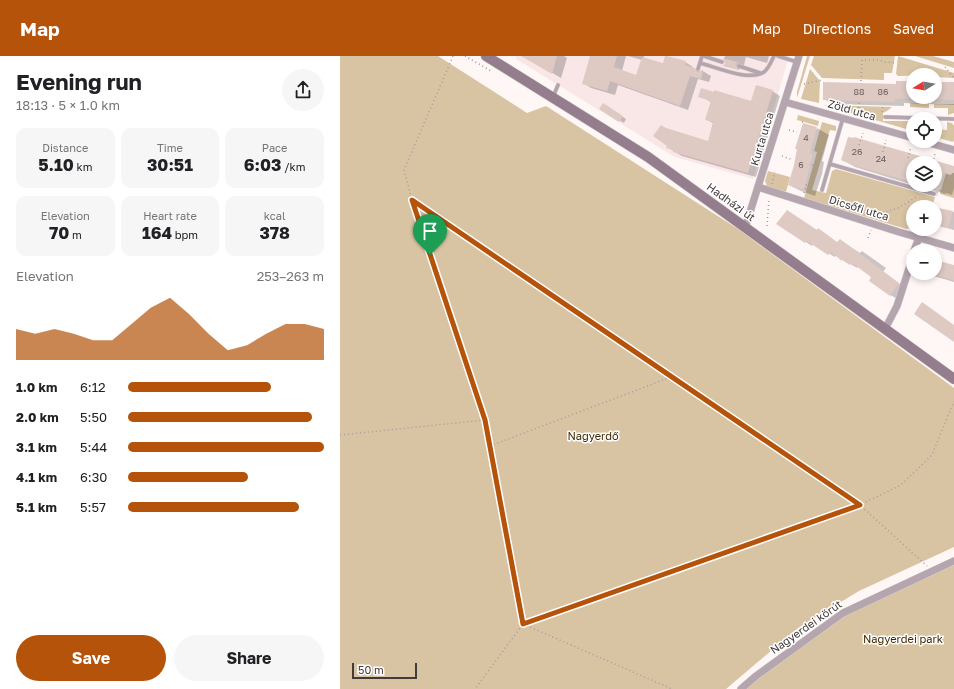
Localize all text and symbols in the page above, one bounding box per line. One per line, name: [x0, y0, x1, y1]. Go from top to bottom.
text: Map: [20, 17, 60, 40]
text: Map: [752, 20, 781, 37]
text: Directions: [803, 20, 871, 37]
text: Saved: [893, 20, 934, 37]
text: Evening run: [16, 68, 142, 95]
north arrow: [906, 68, 942, 104]
map controls: [906, 68, 942, 280]
button: share: [282, 69, 324, 111]
house number: 88: [854, 86, 864, 97]
house number: 86: [878, 86, 888, 97]
street label: Zöld utca: [827, 96, 878, 123]
text: 18:13 · 5 × 1.0 km: [16, 97, 120, 113]
street label: Kurta utca: [747, 111, 776, 167]
button: locate: [906, 112, 942, 148]
house number: 4: [803, 132, 809, 143]
text: Distance: [42, 141, 88, 154]
text: Time: [157, 141, 183, 154]
text: Pace: [262, 141, 288, 154]
house number: 26: [852, 146, 862, 157]
house number: 24: [876, 153, 887, 164]
text: 5.10: [38, 154, 74, 175]
text: 30:51: [147, 154, 193, 175]
text: 6:03: [244, 154, 281, 175]
button: layers: [906, 156, 942, 192]
house number: 6: [798, 159, 804, 170]
text: km: [74, 160, 92, 173]
text: /km: [281, 160, 305, 173]
street label: Hadházi út: [705, 180, 758, 224]
street label: Dicsőfi utca: [828, 192, 891, 223]
button: +: [906, 200, 942, 236]
text: Elevation: [41, 209, 90, 222]
text: Heart rate: [143, 209, 197, 222]
text: kcal: [264, 209, 286, 222]
pin: [413, 214, 447, 255]
icon: arrive: [419, 220, 441, 242]
text: 70: [49, 222, 69, 243]
text: 164: [142, 222, 172, 243]
text: 378: [259, 222, 290, 243]
text: m: [69, 228, 82, 241]
text: bpm: [172, 228, 198, 241]
button: −: [906, 244, 942, 280]
text: Elevation: [16, 268, 74, 284]
text: 253–263 m: [257, 268, 324, 284]
text: 1.0 km: [16, 379, 57, 395]
text: 6:12: [80, 379, 106, 395]
text: 2.0 km: [16, 409, 59, 425]
text: 5:50: [80, 409, 107, 425]
park label: Nagyerdő: [567, 429, 619, 442]
text: 3.1 km: [16, 439, 57, 455]
text: 5:44: [80, 439, 107, 455]
text: 4.1 km: [16, 469, 57, 485]
text: 6:30: [80, 469, 107, 485]
text: 5.1 km: [16, 499, 57, 515]
text: 5:57: [80, 499, 106, 515]
street label: Nagyerdei körút: [767, 597, 844, 656]
park label: Nagyerdei park: [863, 632, 943, 645]
button: Save: [16, 635, 166, 681]
button: Share: [174, 635, 324, 681]
scale bar: [352, 661, 417, 680]
text: 50 m: [358, 663, 384, 676]

